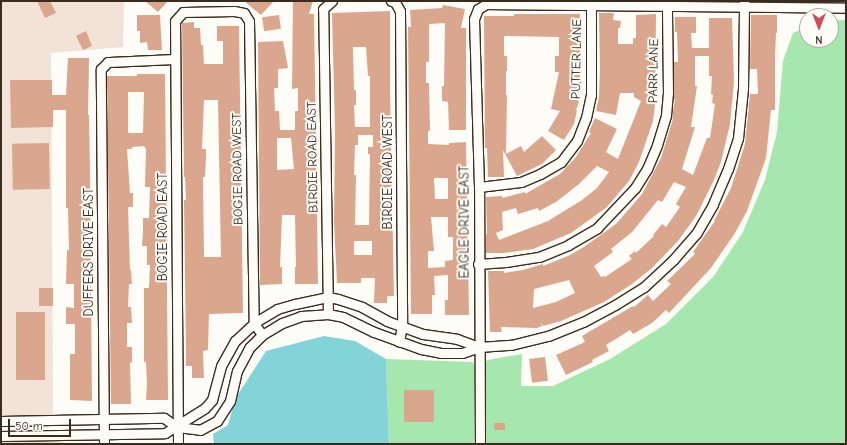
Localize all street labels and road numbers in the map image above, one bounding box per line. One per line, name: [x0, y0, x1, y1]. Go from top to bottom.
street label: PUTTER LANE: [568, 19, 586, 99]
street label: PARR LANE: [646, 39, 662, 103]
street label: BIRDIE ROAD EAST: [304, 101, 322, 213]
street label: BOGIE ROAD WEST: [229, 113, 247, 225]
street label: BIRDIE ROAD WEST: [380, 114, 396, 230]
street label: EAGLE DRIVE EAST: [457, 166, 473, 278]
street label: BOGIE ROAD EAST: [155, 173, 171, 281]
street label: DUFFERS DRIVE EAST: [81, 188, 97, 316]

